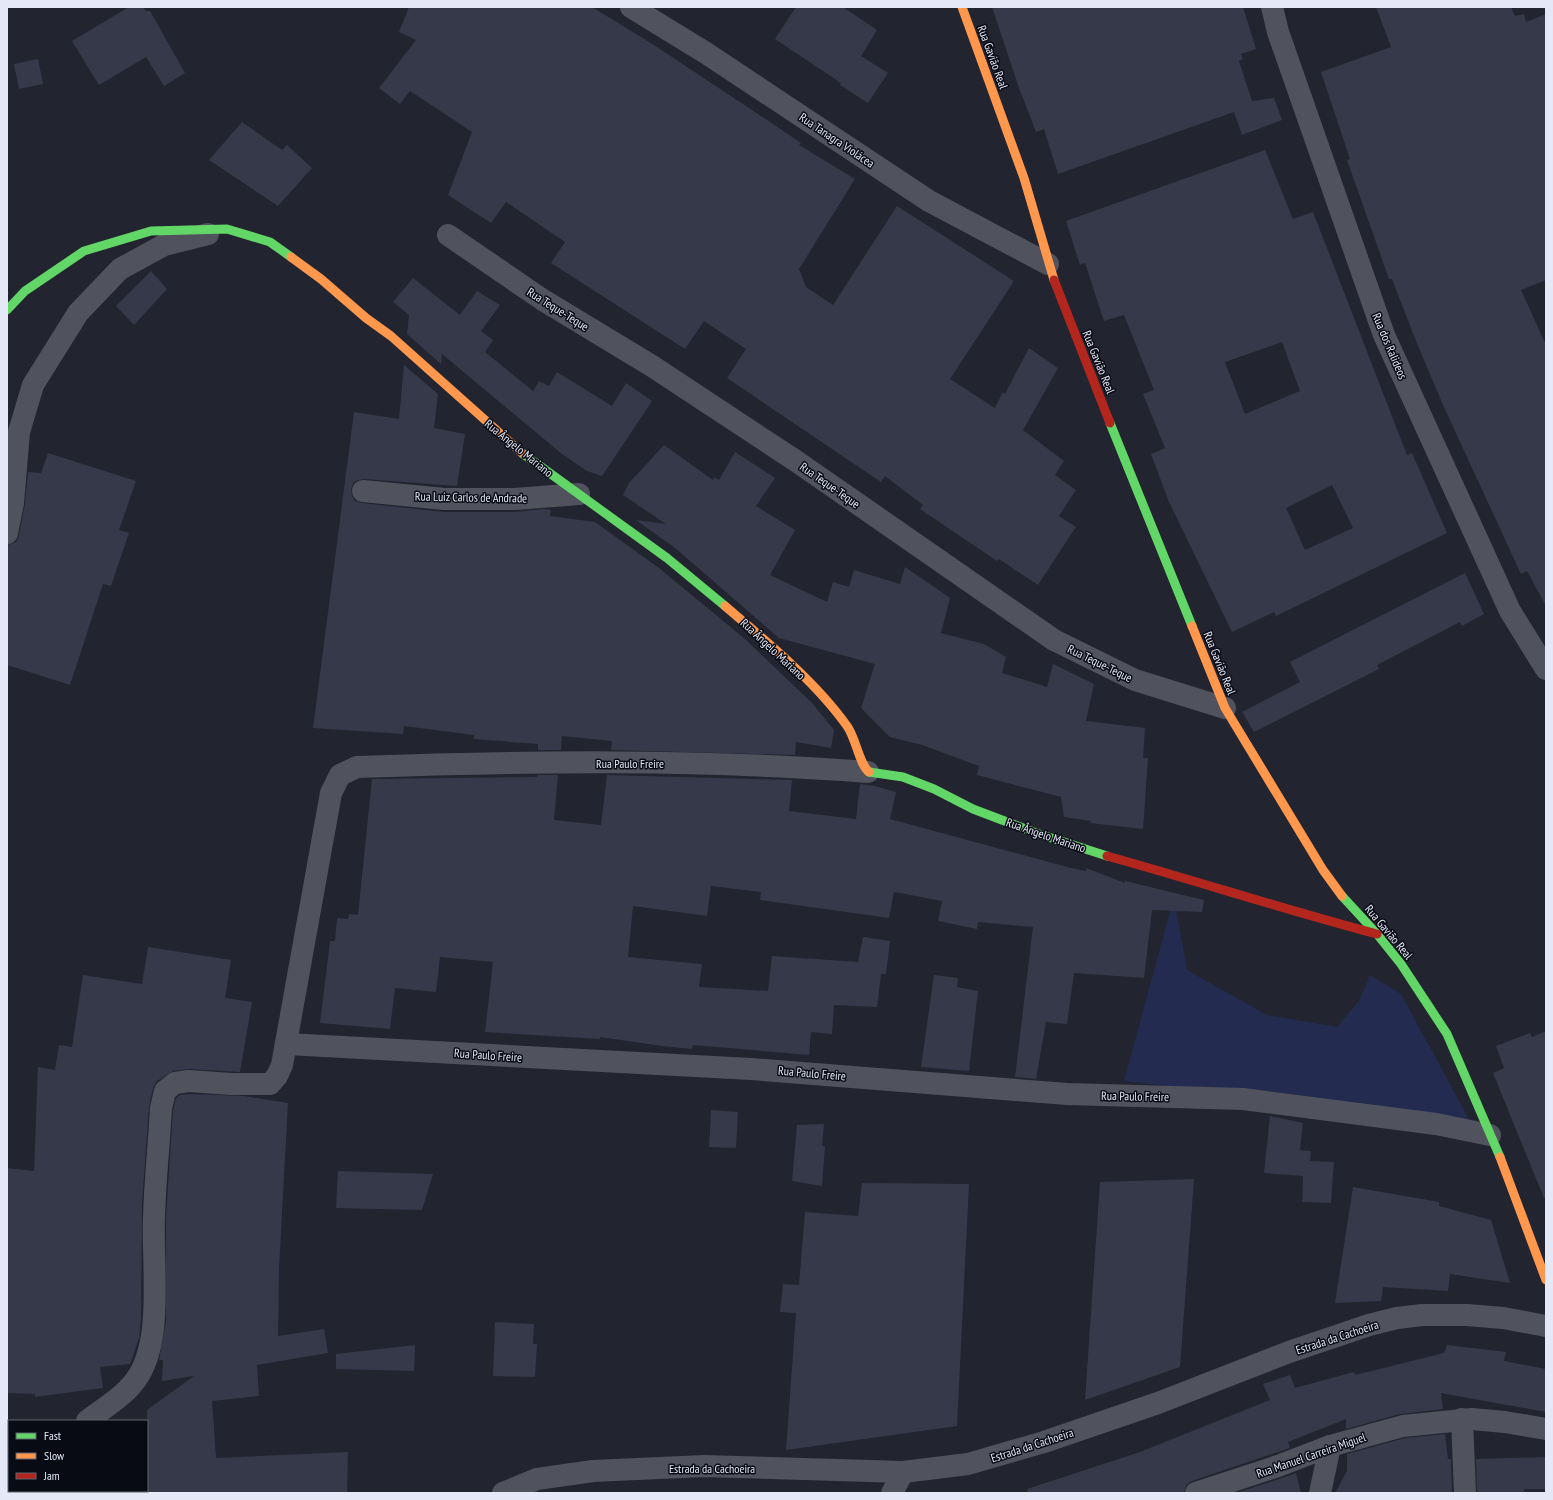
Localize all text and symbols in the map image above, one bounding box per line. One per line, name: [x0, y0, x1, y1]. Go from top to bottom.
street label: Rua Gavião Real: [975, 23, 1012, 91]
street label: Rua Tanagra Violácea: [797, 109, 878, 171]
street label: Rua Teque-Teque: [524, 284, 592, 334]
street label: Rua dos Ralideos: [1369, 311, 1411, 381]
street label: Rua Gavião Real: [1080, 328, 1119, 396]
street label: Rua Ângelo Mariano: [482, 416, 556, 480]
street label: Rua Teque-Teque: [797, 459, 863, 511]
street label: Rua Luiz Carlos de Andrade: [415, 489, 527, 505]
street label: Rua Ângelo Mariano: [737, 615, 809, 683]
street label: Rua Gavião Real: [1201, 629, 1240, 697]
street label: Rua Teque-Teque: [1065, 641, 1135, 685]
street label: Rua Paulo Freire: [596, 756, 664, 771]
street label: Rua Ângelo Mariano: [1004, 814, 1088, 856]
street label: Rua Gavião Real: [1362, 902, 1416, 963]
street label: Rua Paulo Freire: [454, 1045, 522, 1065]
street label: Rua Paulo Freire: [777, 1063, 847, 1083]
street label: Rua Paulo Freire: [1101, 1088, 1169, 1104]
street label: Estrada da Cachoeira: [1294, 1316, 1380, 1357]
legend: [8, 1420, 148, 1492]
street label: Estrada da Cachoeira: [989, 1424, 1075, 1465]
text: Fast: [44, 1428, 62, 1443]
street label: Rua Manuel Carreira Miguel: [1254, 1429, 1368, 1481]
text: Slow: [44, 1448, 65, 1463]
street label: Estrada da Cachoeira: [669, 1461, 755, 1476]
text: Jam: [43, 1468, 60, 1483]

